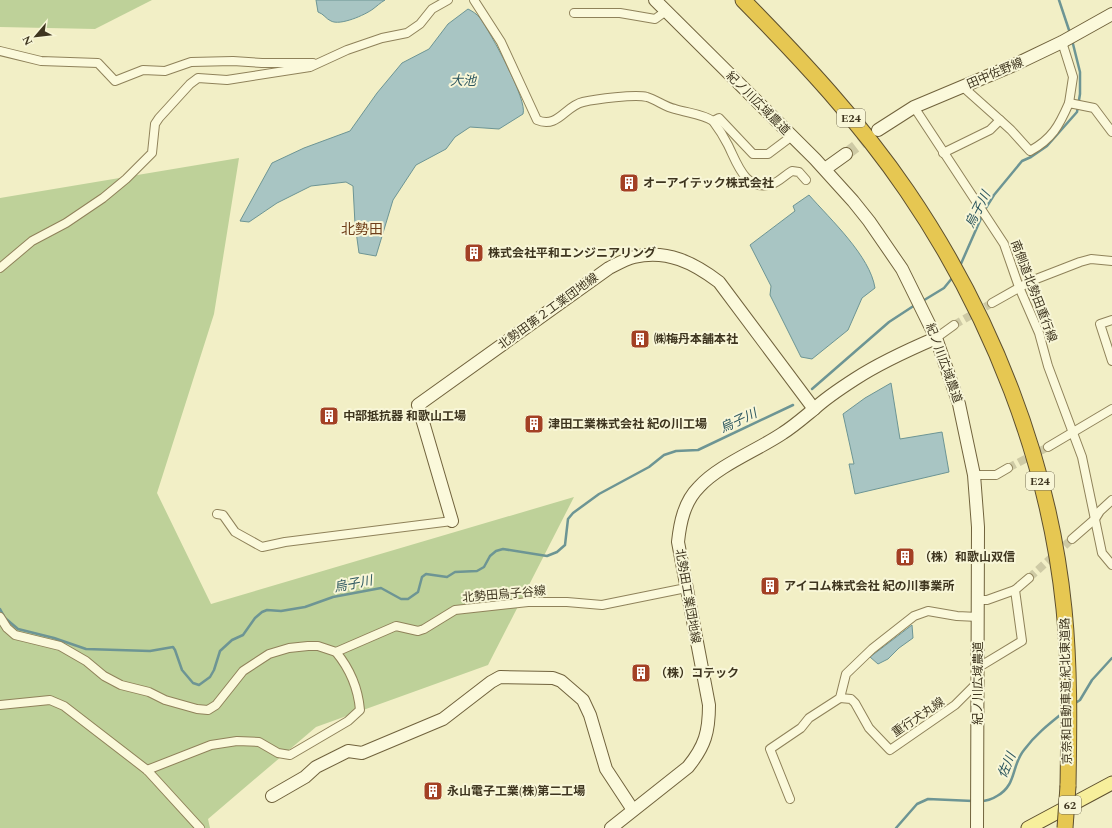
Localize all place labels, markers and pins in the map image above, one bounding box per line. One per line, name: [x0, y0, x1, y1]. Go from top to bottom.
building icon: オーアイテック株式会社: [618, 172, 640, 194]
place label: オーアイテック株式会社: [643, 174, 774, 193]
building icon: 株式会社平和エンジニアリング: [463, 242, 485, 264]
place label: 株式会社平和エンジニアリング: [488, 244, 656, 263]
building icon: ㈱梅丹本舗本社: [629, 328, 651, 350]
place label: ㈱梅丹本舗本社: [654, 330, 738, 349]
building icon: 中部抵抗器 和歌山工場: [318, 405, 340, 427]
place label: 中部抵抗器 和歌山工場: [343, 407, 466, 426]
building icon: 津田工業株式会社 紀の川工場: [523, 413, 545, 435]
place label: 津田工業株式会社 紀の川工場: [548, 415, 707, 434]
building icon: （株）和歌山双信: [894, 546, 916, 568]
place label: （株）和歌山双信: [919, 548, 1015, 567]
building icon: アイコム株式会社 紀の川事業所: [759, 575, 781, 597]
place label: アイコム株式会社 紀の川事業所: [784, 577, 954, 596]
building icon: （株）コテック: [630, 662, 652, 684]
place label: （株）コテック: [655, 664, 739, 683]
building icon: 永山電子工業(株)第二工場: [422, 780, 444, 802]
place label: 永山電子工業(株)第二工場: [447, 782, 585, 801]

